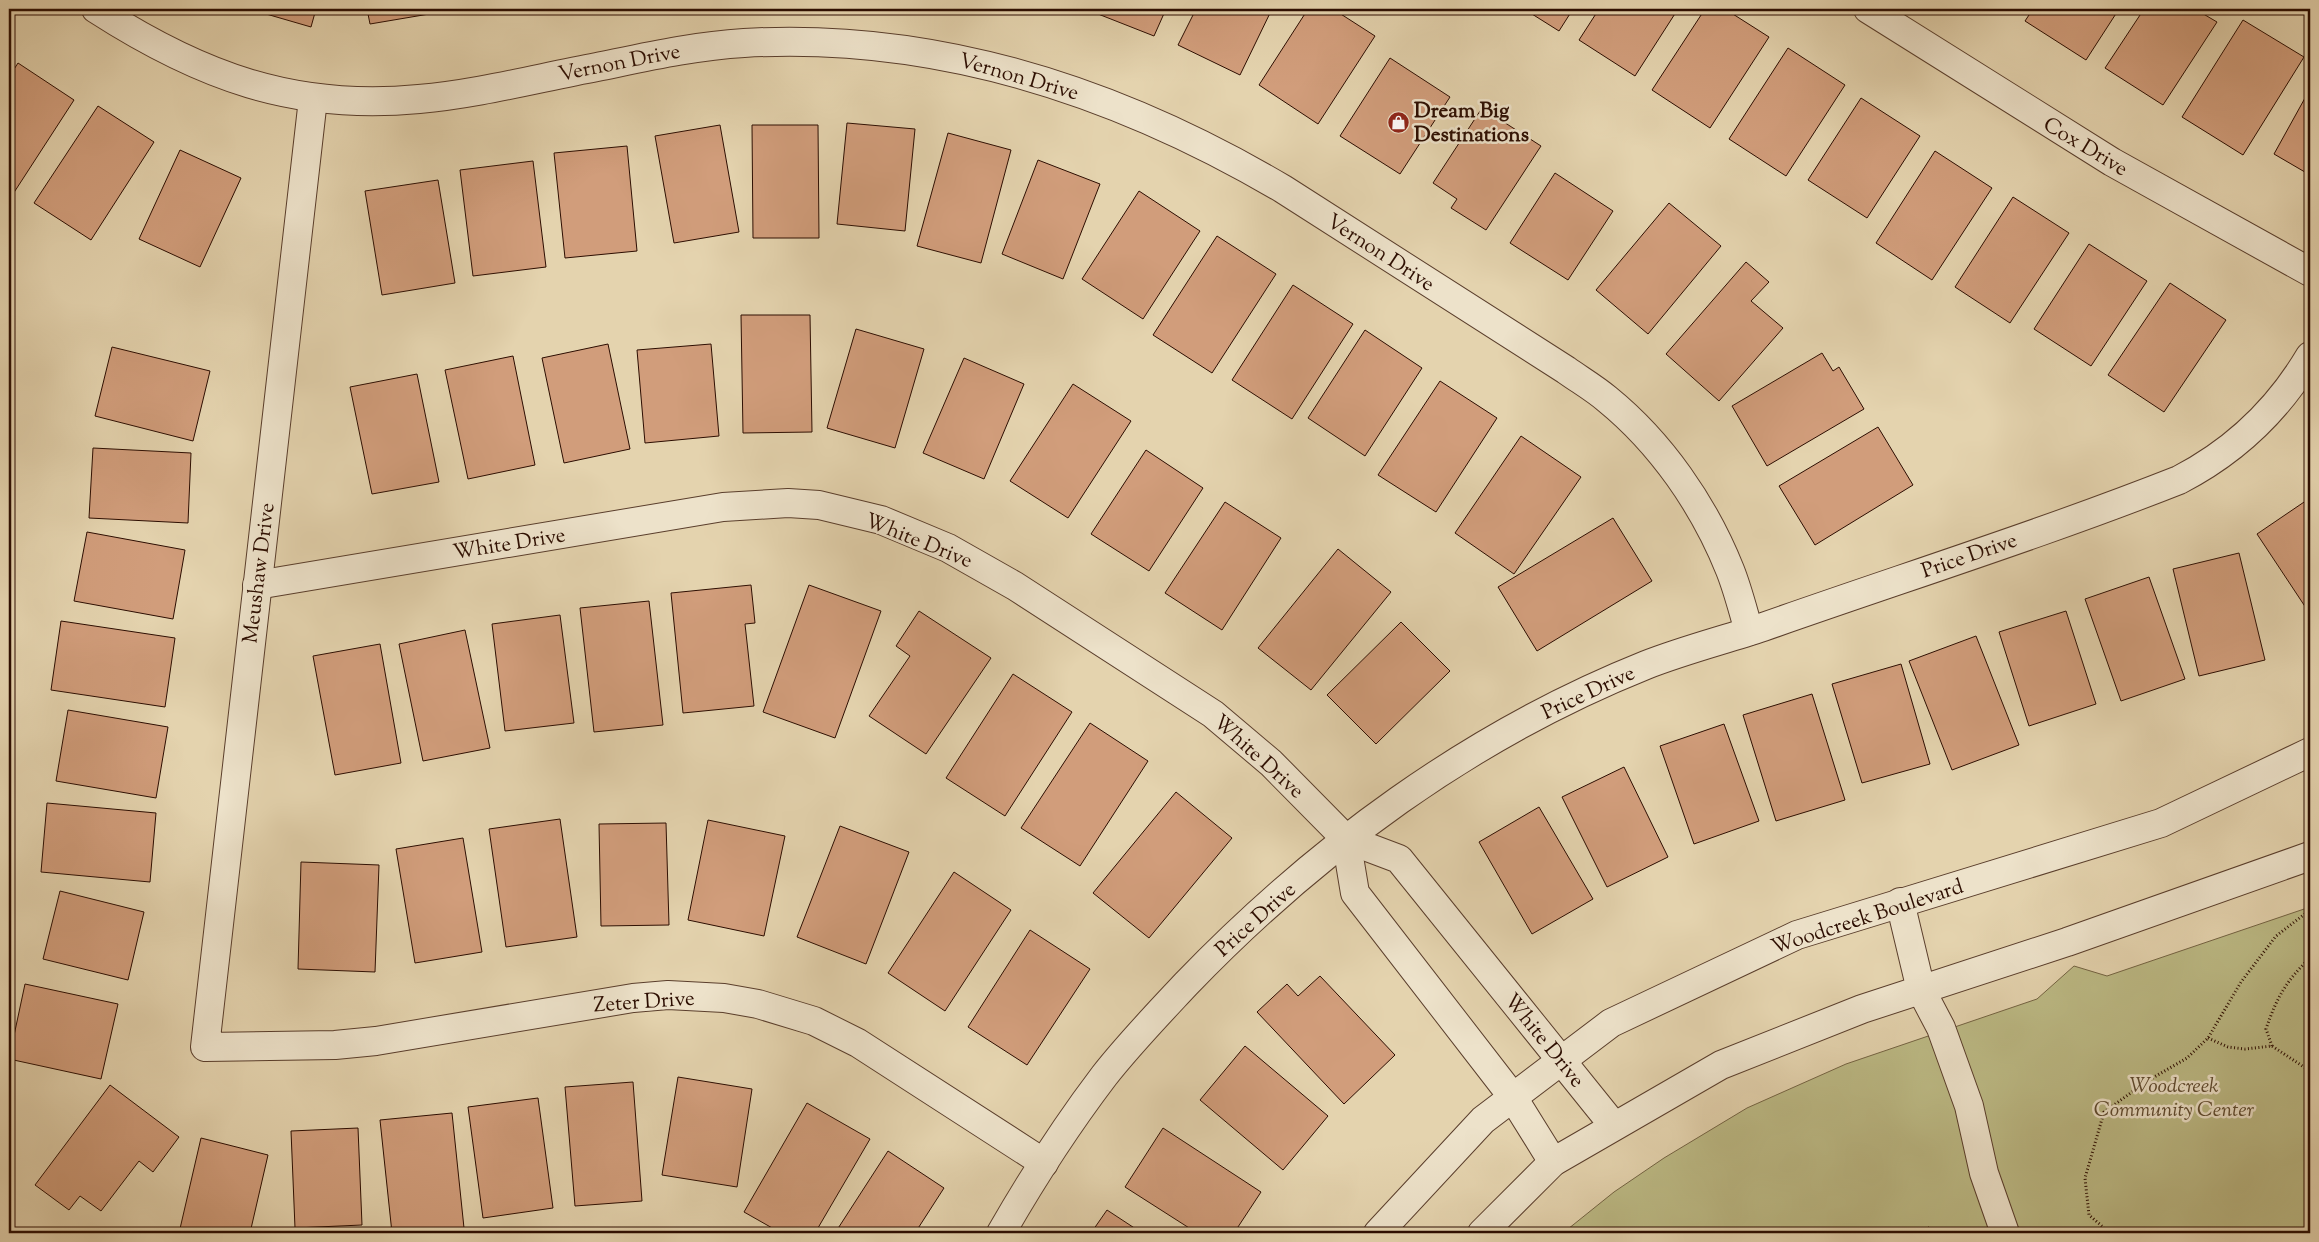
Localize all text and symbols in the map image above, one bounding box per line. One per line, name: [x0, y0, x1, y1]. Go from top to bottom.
street label: Vernon Drive: [556, 37, 683, 90]
street label: Vernon Drive: [955, 46, 1082, 109]
place label: Dream Big Destinations: [1414, 97, 1529, 151]
shop icon: Dream Big Destinations: [1386, 110, 1410, 134]
street label: Cox Drive: [2037, 111, 2133, 185]
street label: Vernon Drive: [1320, 207, 1440, 300]
street label: Meushaw Drive: [236, 501, 283, 645]
street label: White Drive: [860, 507, 976, 577]
street label: White Drive: [451, 521, 568, 569]
street label: Price Drive: [1918, 527, 2022, 587]
street label: Price Drive: [1537, 659, 1640, 728]
street label: White Drive: [1205, 708, 1310, 807]
street label: Woodcreek Boulevard: [1768, 873, 1968, 963]
street label: Price Drive: [1209, 876, 1303, 965]
street label: Zeter Drive: [593, 984, 696, 1021]
street label: White Drive: [1496, 988, 1591, 1095]
park label: Woodcreek Community Center: [2094, 1072, 2255, 1126]

